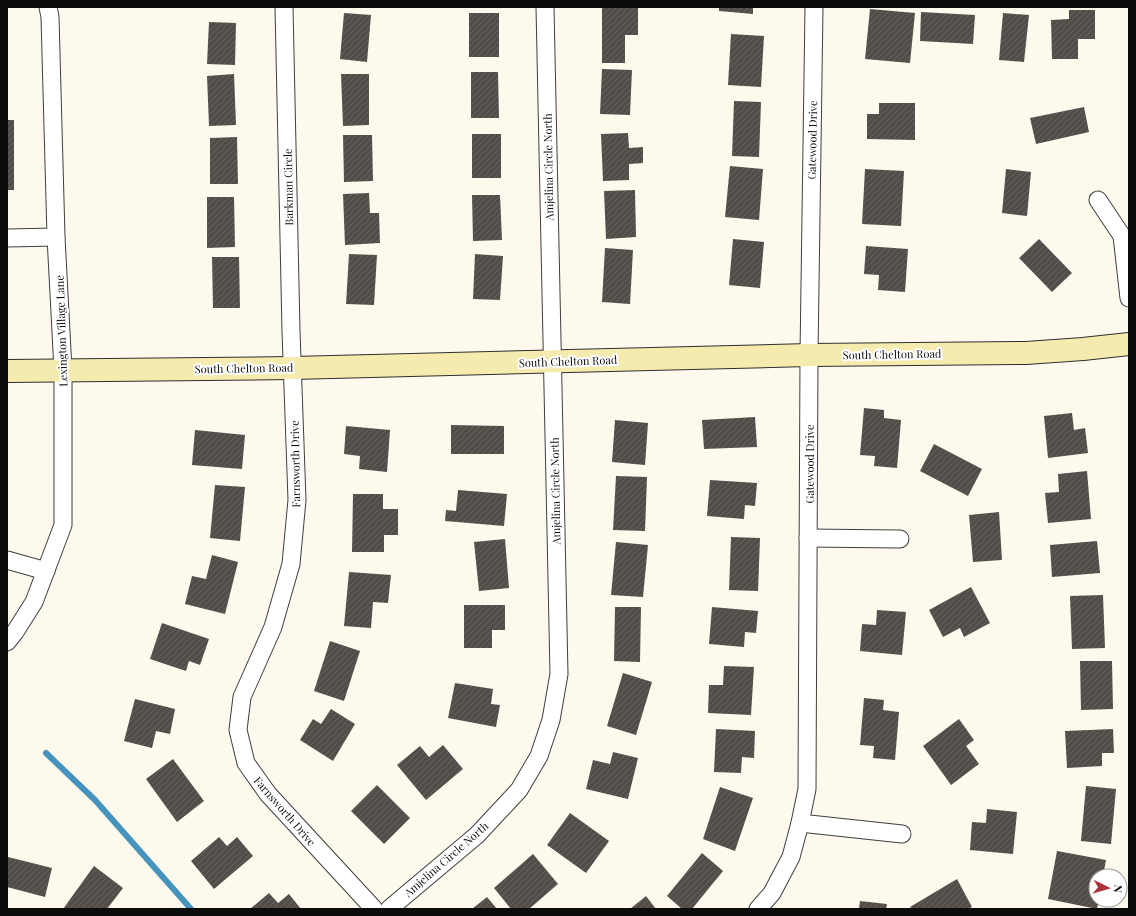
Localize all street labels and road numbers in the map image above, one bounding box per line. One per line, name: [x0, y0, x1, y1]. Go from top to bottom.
street label: Gatewood Drive: [804, 100, 820, 180]
street label: Amjelina Circle North: [540, 113, 556, 222]
street label: Barkman Circle: [280, 148, 296, 226]
street label: Lexington Village Lane: [52, 275, 70, 387]
street label: South Chelton Road: [843, 346, 942, 362]
street label: South Chelton Road: [519, 352, 618, 370]
street label: South Chelton Road: [195, 360, 294, 376]
street label: Farnsworth Drive: [287, 420, 303, 508]
street label: Gatewood Drive: [802, 424, 817, 504]
street label: Amjelina Circle North: [547, 437, 563, 546]
street label: Farnsworth Drive: [251, 773, 320, 849]
street label: Amjelina Circle North: [400, 818, 492, 900]

